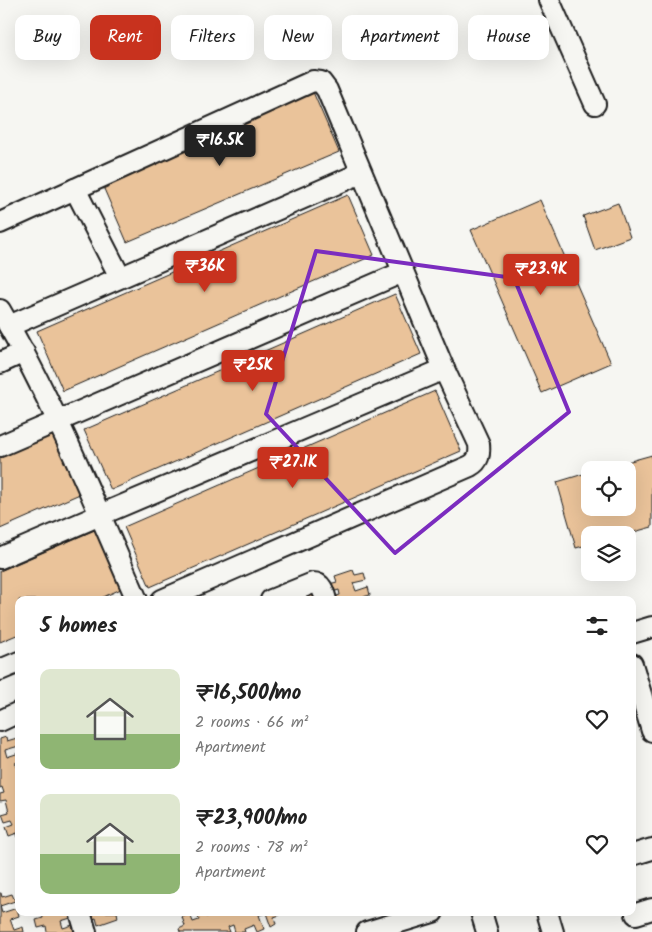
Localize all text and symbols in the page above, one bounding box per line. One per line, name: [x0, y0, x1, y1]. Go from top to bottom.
chip: Buy: [15, 15, 80, 60]
chip: Rent: [90, 15, 161, 60]
chip: Filters: [171, 15, 254, 60]
chip: New: [264, 15, 332, 60]
chip: Apartment: [342, 15, 458, 60]
chip: House: [468, 15, 549, 60]
pin: ₹16.5K: [179, 124, 261, 167]
text: ₹16.5K: [196, 128, 244, 153]
pin: ₹36K: [175, 250, 235, 293]
text: ₹36K: [185, 254, 225, 279]
pin: ₹23.9K: [500, 254, 582, 296]
text: ₹23.9K: [514, 257, 568, 282]
pin: ₹25K: [223, 350, 283, 392]
text: ₹25K: [233, 353, 273, 378]
pin: ₹27.1K: [252, 446, 334, 489]
text: ₹27.1K: [268, 450, 318, 475]
map controls: [581, 461, 636, 581]
button: locate: [581, 461, 636, 516]
button: layers: [581, 526, 636, 581]
text: 5 homes: [40, 610, 117, 643]
icon: filters: [583, 612, 611, 640]
text: ₹16,500/mo: [195, 677, 301, 710]
icon: home: [80, 689, 140, 749]
icon: heart: [583, 705, 611, 733]
text: 2 rooms · 66 m²: [195, 710, 309, 735]
text: Apartment: [195, 735, 266, 760]
text: ₹23,900/mo: [195, 802, 307, 835]
icon: home: [80, 814, 140, 874]
icon: heart: [583, 830, 611, 858]
text: 2 rooms · 78 m²: [195, 835, 308, 860]
text: Apartment: [195, 860, 266, 885]

